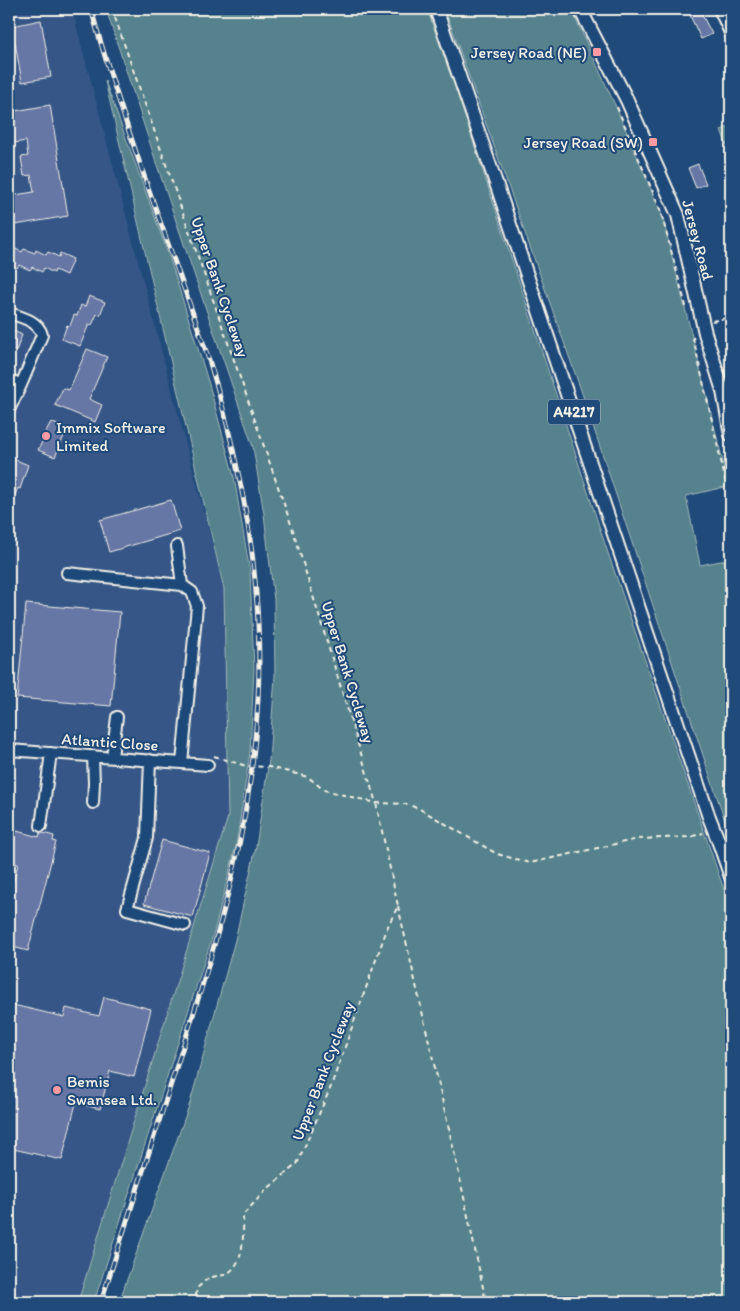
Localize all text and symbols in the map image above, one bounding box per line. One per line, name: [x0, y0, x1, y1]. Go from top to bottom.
place label: Jersey Road (NE): [471, 43, 587, 62]
marker: Jersey Road (NE): [591, 46, 603, 58]
place label: Jersey Road (SW): [524, 133, 643, 152]
marker: Jersey Road (SW): [647, 136, 659, 148]
street label: Jersey Road: [678, 198, 718, 283]
street label: Upper Bank Cycleway: [187, 214, 253, 360]
road number: A4217: [548, 400, 600, 424]
place label: Immix Software Limited: [56, 418, 166, 455]
marker: Immix Software Limited: [40, 430, 52, 442]
street label: Upper Bank Cycleway: [317, 599, 379, 746]
street label: Atlantic Close: [61, 729, 159, 755]
street label: Upper Bank Cycleway: [288, 998, 358, 1143]
place label: Bemis Swansea Ltd.: [67, 1072, 157, 1109]
marker: Bemis Swansea Ltd.: [51, 1084, 63, 1096]

